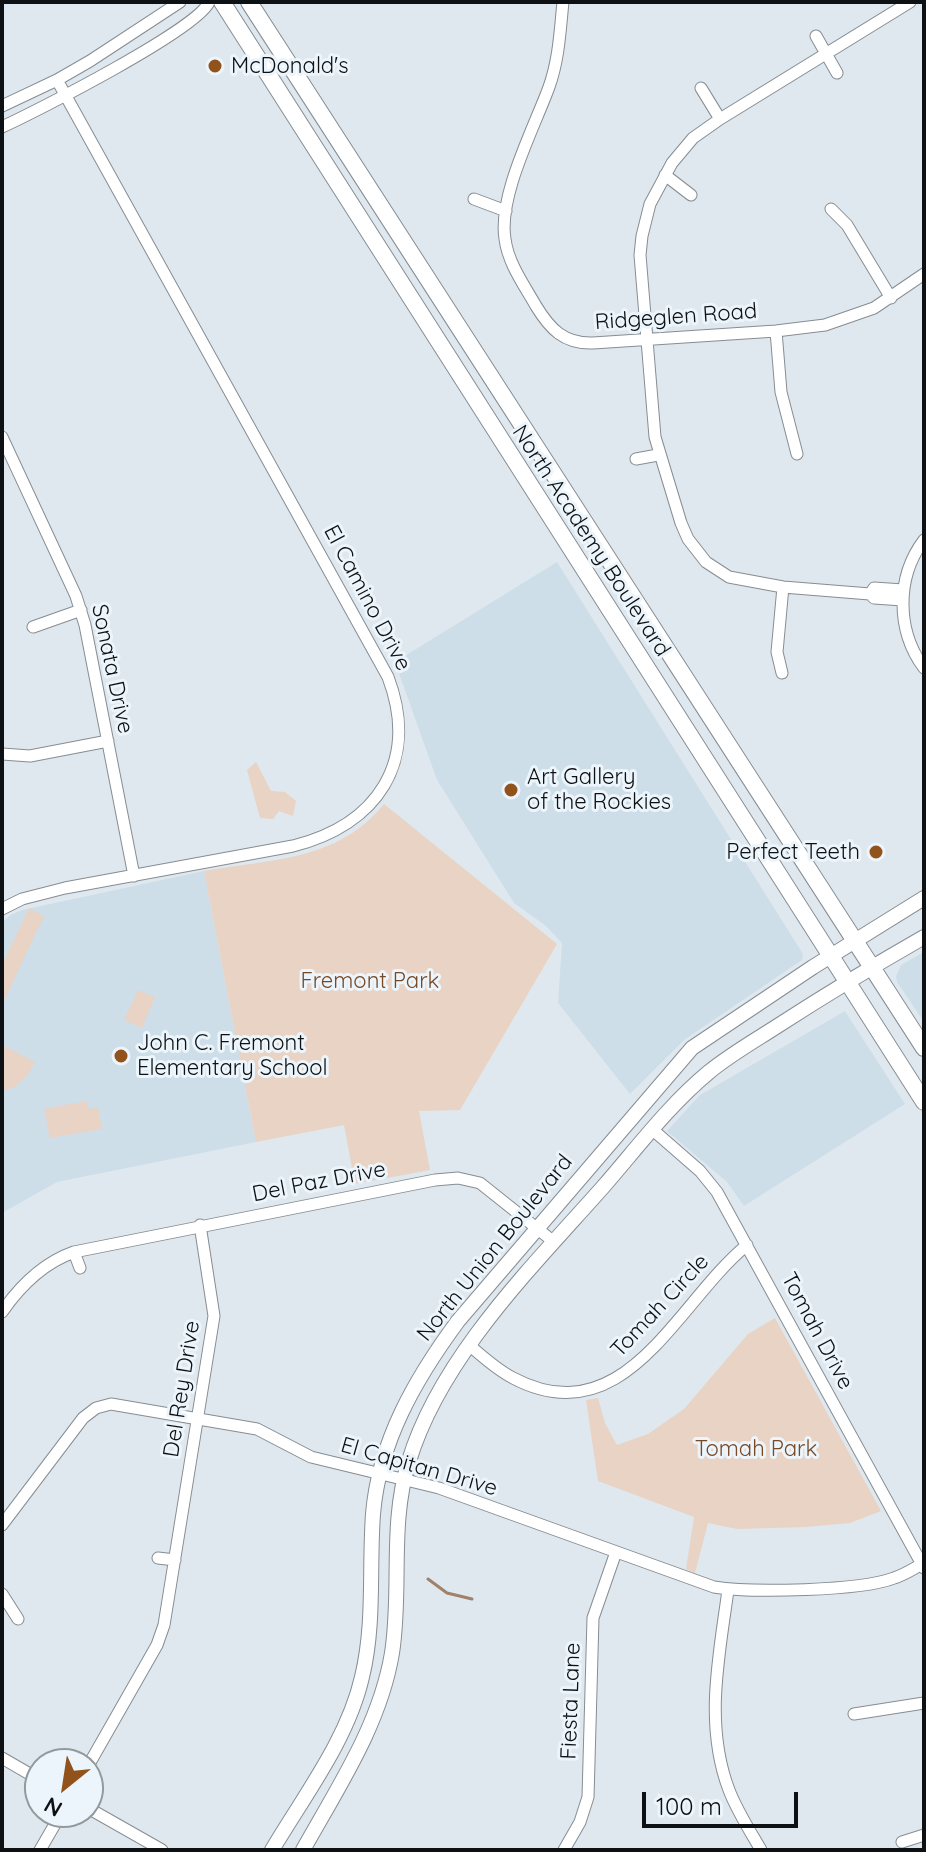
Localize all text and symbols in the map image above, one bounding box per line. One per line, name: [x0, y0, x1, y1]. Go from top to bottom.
place label: McDonald's: [231, 53, 349, 79]
marker: McDonald's: [206, 57, 224, 75]
street label: Ridgeglen Road: [594, 298, 758, 336]
street label: North Academy Boulevard: [506, 420, 676, 662]
street label: El Camino Drive: [318, 521, 416, 675]
street label: Sonata Drive: [85, 602, 139, 736]
place label: Art Gallery of the Rockies: [527, 764, 671, 816]
marker: Art Gallery of the Rockies: [502, 781, 520, 799]
place label: Perfect Teeth: [726, 839, 860, 865]
marker: Perfect Teeth: [867, 843, 885, 861]
park label: Fremont Park: [301, 968, 439, 994]
place label: John C. Fremont Elementary School: [137, 1030, 328, 1082]
marker: John C. Fremont Elementary School: [112, 1047, 130, 1065]
street label: North Union Boulevard: [412, 1149, 578, 1347]
street label: Del Paz Drive: [250, 1156, 388, 1208]
street label: Tomah Circle: [605, 1249, 715, 1363]
street label: Tomah Drive: [775, 1268, 859, 1394]
street label: Del Rey Drive: [158, 1319, 206, 1459]
street label: El Capitan Drive: [338, 1432, 500, 1502]
park label: Tomah Park: [695, 1436, 817, 1462]
street label: Fiesta Lane: [556, 1642, 586, 1760]
north arrow: [24, 1748, 104, 1828]
scale bar: [646, 1776, 802, 1826]
text: N: [39, 1791, 67, 1823]
text: 100 m: [656, 1791, 722, 1821]

